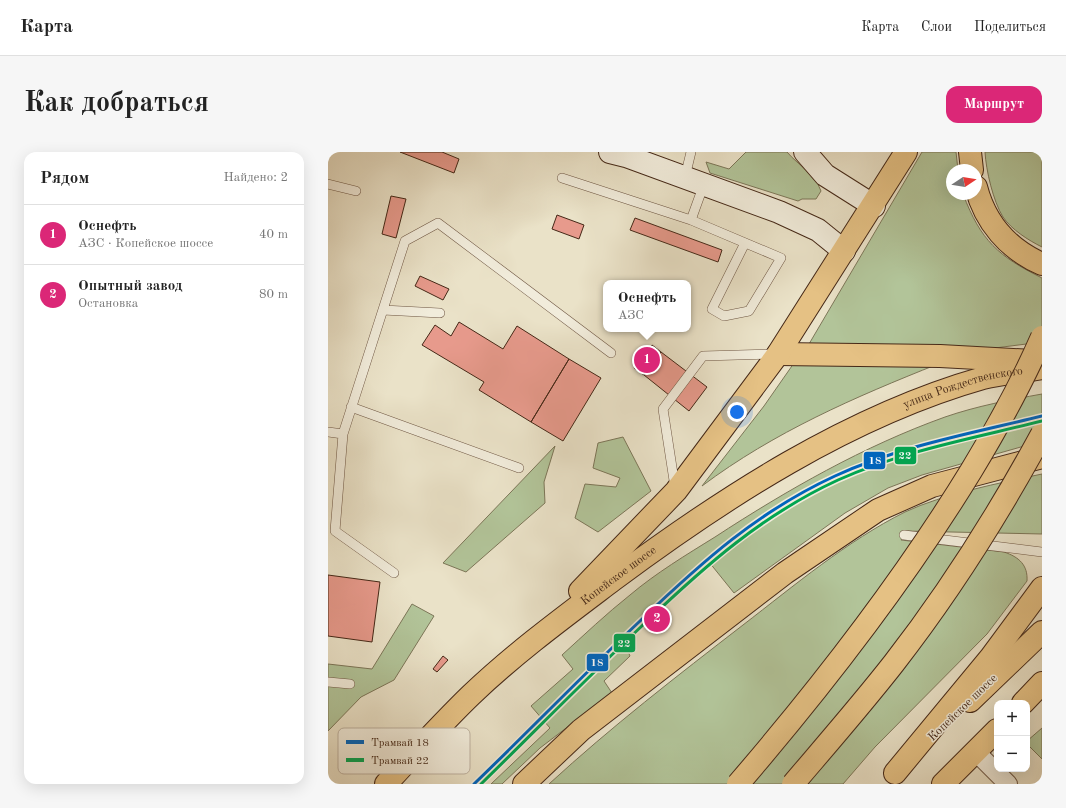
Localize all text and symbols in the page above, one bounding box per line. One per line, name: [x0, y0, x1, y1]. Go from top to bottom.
text: Карта: [20, 18, 73, 37]
text: Карта: [861, 20, 899, 34]
text: Слои: [921, 20, 952, 34]
text: Поделиться: [974, 20, 1046, 34]
button: Маршрут: [946, 86, 1042, 123]
text: Как добраться: [24, 90, 209, 118]
north arrow: [946, 164, 982, 200]
text: Рядом: [40, 170, 89, 187]
text: Найдено: 2: [224, 171, 288, 184]
text: Оснефть: [78, 219, 137, 234]
text: 1: [49, 228, 57, 241]
text: 40 m: [259, 228, 288, 241]
text: АЗС · Копейское шоссе: [78, 237, 213, 250]
text: Опытный завод: [78, 279, 183, 294]
popup: [603, 280, 691, 332]
text: 2: [49, 288, 57, 301]
text: 80 m: [259, 288, 288, 301]
text: Оснефть: [618, 291, 676, 306]
text: Остановка: [78, 297, 138, 310]
text: АЗС: [618, 309, 644, 322]
pin: 1: [634, 345, 660, 375]
street label: улица Рождественского: [902, 365, 1024, 411]
your location: [727, 402, 747, 422]
line badge: 22: [894, 446, 917, 465]
line badge: 18: [863, 451, 886, 470]
text: 22: [899, 451, 911, 462]
text: 18: [869, 456, 881, 467]
street label: Копейское шоссе: [579, 544, 659, 608]
pin: 2: [644, 604, 670, 634]
line badge: 22: [613, 633, 636, 653]
text: 22: [618, 639, 630, 650]
line badge: 18: [586, 653, 609, 672]
text: 18: [591, 658, 603, 669]
street label: Копейское шоссе: [926, 672, 1000, 744]
map controls: [994, 700, 1030, 772]
button: +: [994, 700, 1030, 736]
legend: [338, 728, 470, 774]
button: −: [994, 736, 1030, 772]
text: Трамвай 18: [371, 738, 429, 749]
text: Трамвай 22: [371, 756, 429, 767]

